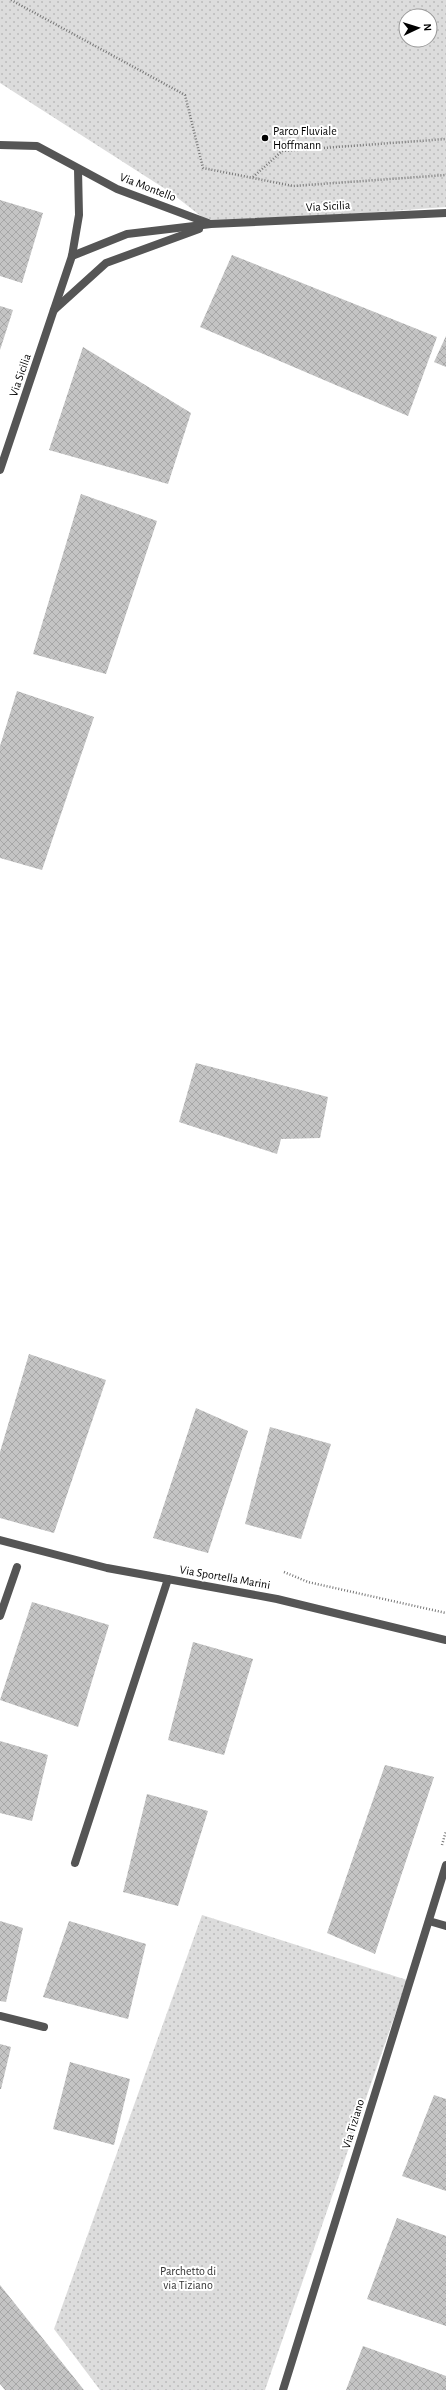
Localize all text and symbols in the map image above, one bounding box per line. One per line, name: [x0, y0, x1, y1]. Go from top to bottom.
north arrow: [398, 8, 438, 48]
text: N: [422, 23, 433, 32]
place label: Parco Fluviale Hoffmann: [273, 125, 337, 151]
marker: Parco Fluviale Hoffmann: [260, 133, 270, 143]
street label: Via Montello: [118, 171, 178, 203]
street label: Via Sicilia: [305, 199, 351, 213]
street label: Via Sicilia: [7, 351, 33, 398]
street label: Via Sportella Marini: [179, 1563, 271, 1591]
street label: Via Tiziano: [340, 2098, 366, 2150]
park label: Parchetto di via Tiziano: [160, 2265, 216, 2291]

